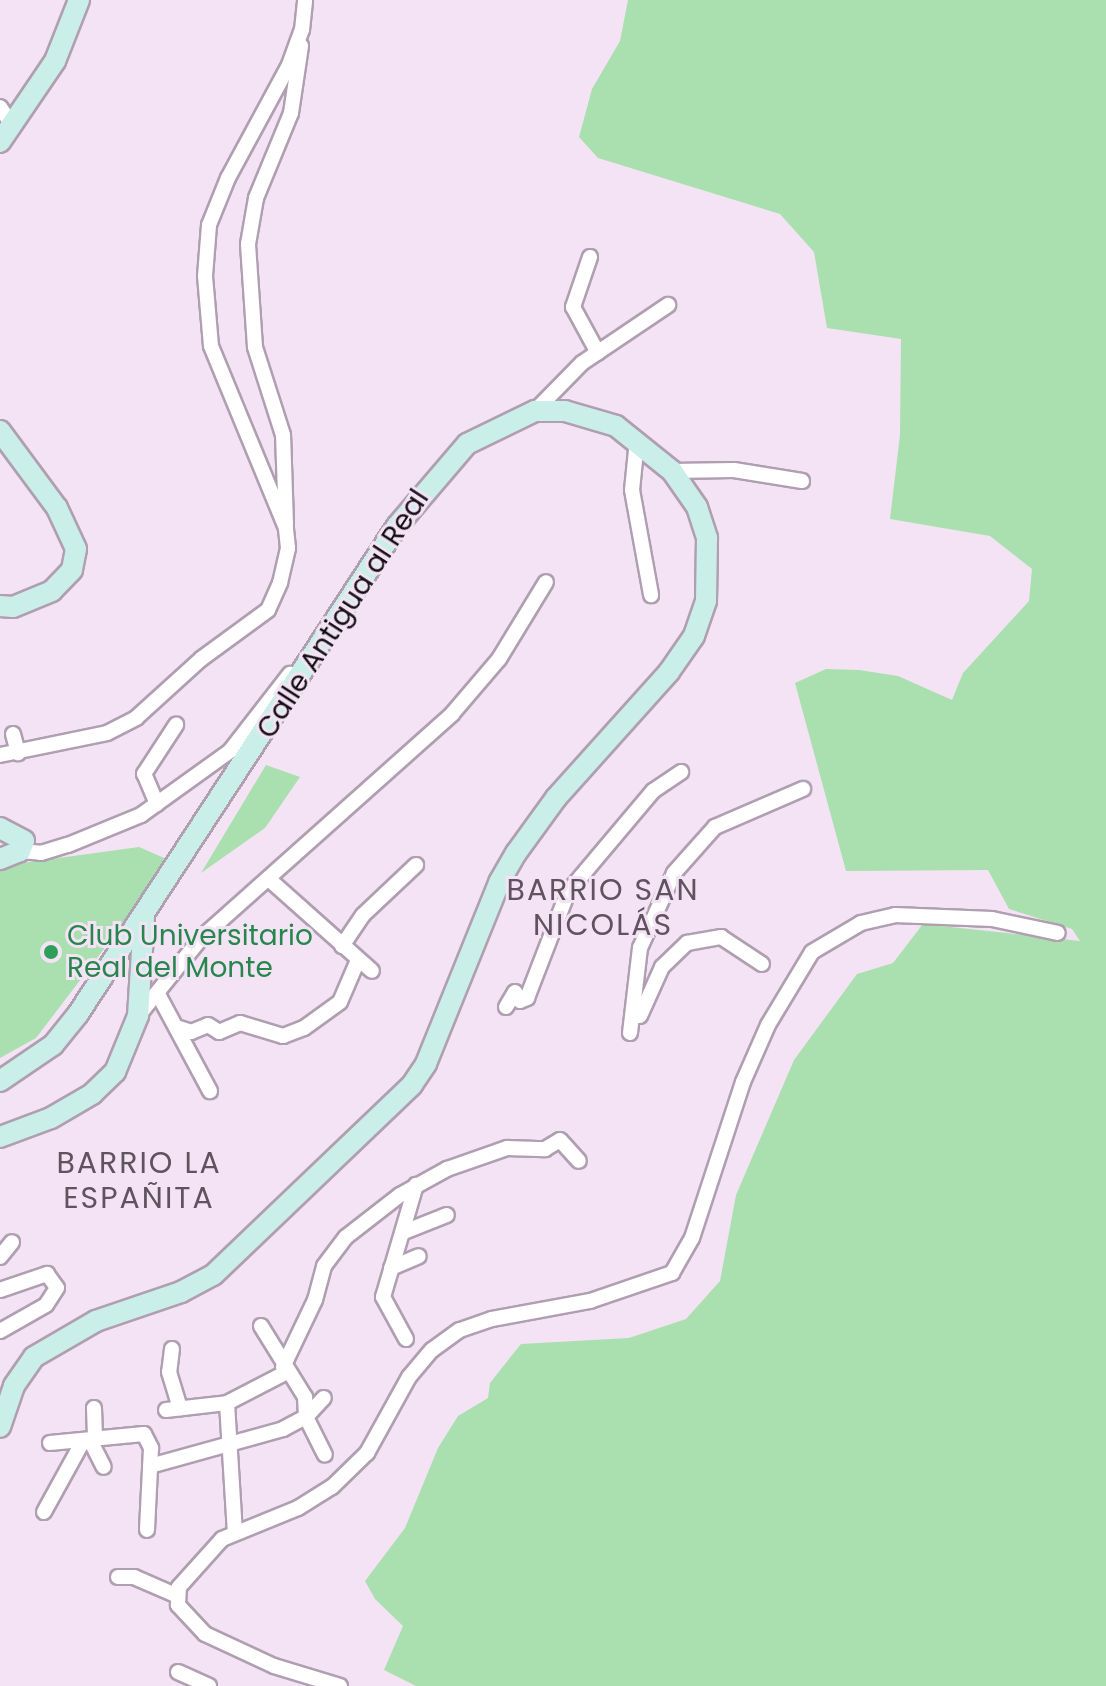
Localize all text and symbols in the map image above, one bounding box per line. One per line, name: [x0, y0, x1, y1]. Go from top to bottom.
street label: Calle Antigua al Real: [250, 483, 436, 745]
district label: BARRIO SAN NICOLÁS: [507, 872, 699, 942]
place label: Club Universitario Real del Monte: [67, 919, 313, 985]
marker: Club Universitario Real del Monte: [42, 943, 60, 961]
district label: BARRIO LA ESPAÑITA: [56, 1145, 222, 1216]

